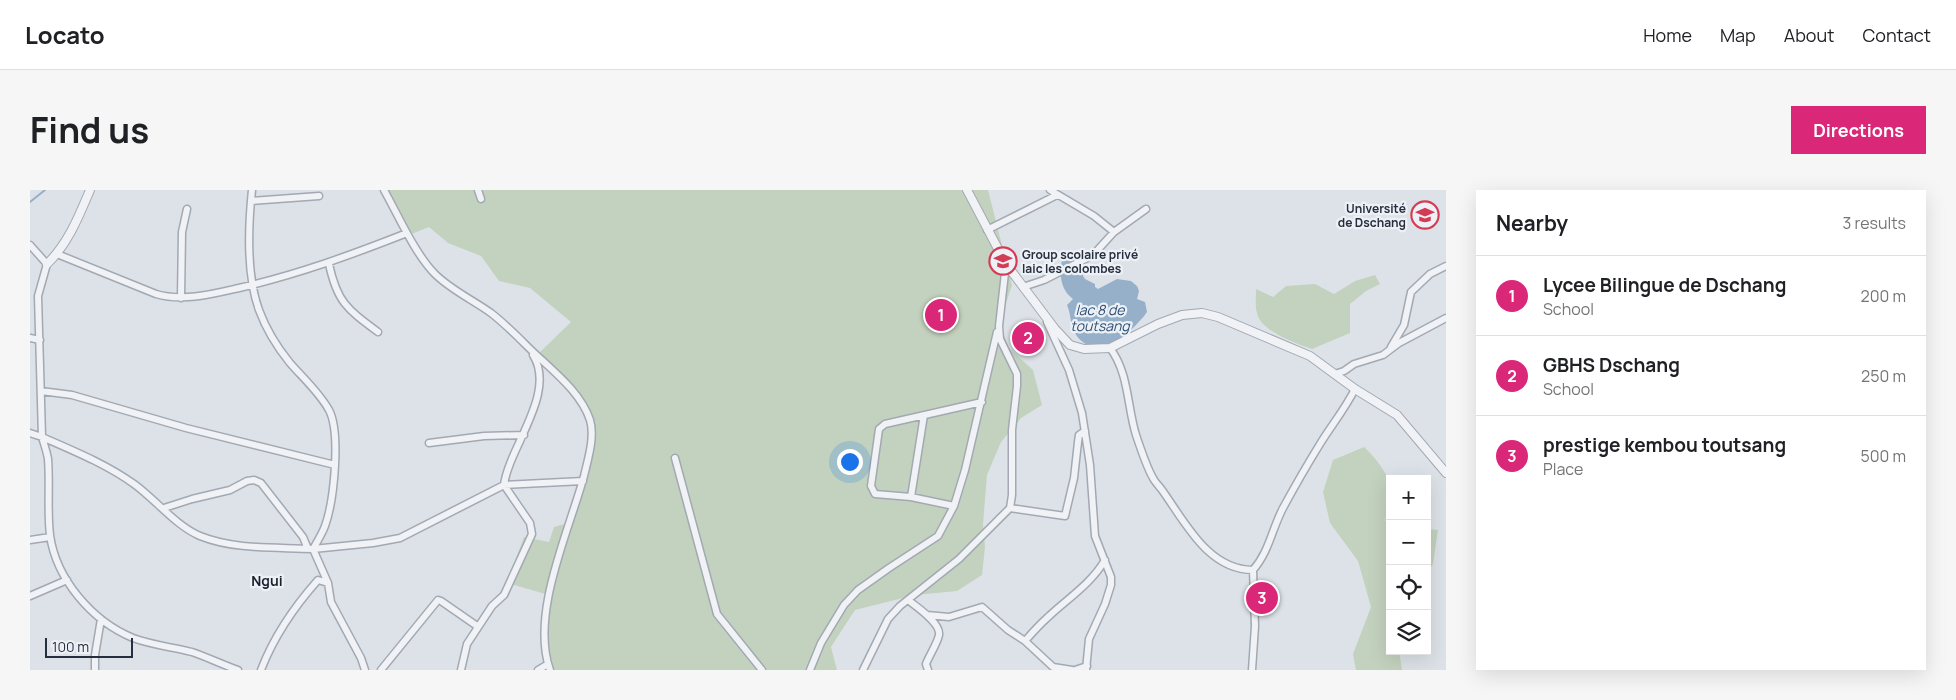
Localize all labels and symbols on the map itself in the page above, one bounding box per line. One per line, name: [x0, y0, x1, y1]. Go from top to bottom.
place label: Université de Dschang: [1338, 200, 1406, 231]
school or university icon: Université de Dschang: [1410, 200, 1440, 230]
school or university icon: Group scolaire privé laic les colombes: [988, 246, 1018, 276]
place label: Group scolaire privé laic les colombes: [1022, 246, 1138, 277]
pin: 1: [925, 296, 957, 334]
water label: lac 8 de toutsang: [1070, 300, 1131, 335]
pin: 2: [1012, 319, 1044, 357]
your location: [837, 449, 863, 475]
district label: Ngui: [251, 571, 283, 590]
pin: 3: [1246, 579, 1278, 617]
scale bar: [45, 635, 132, 658]

